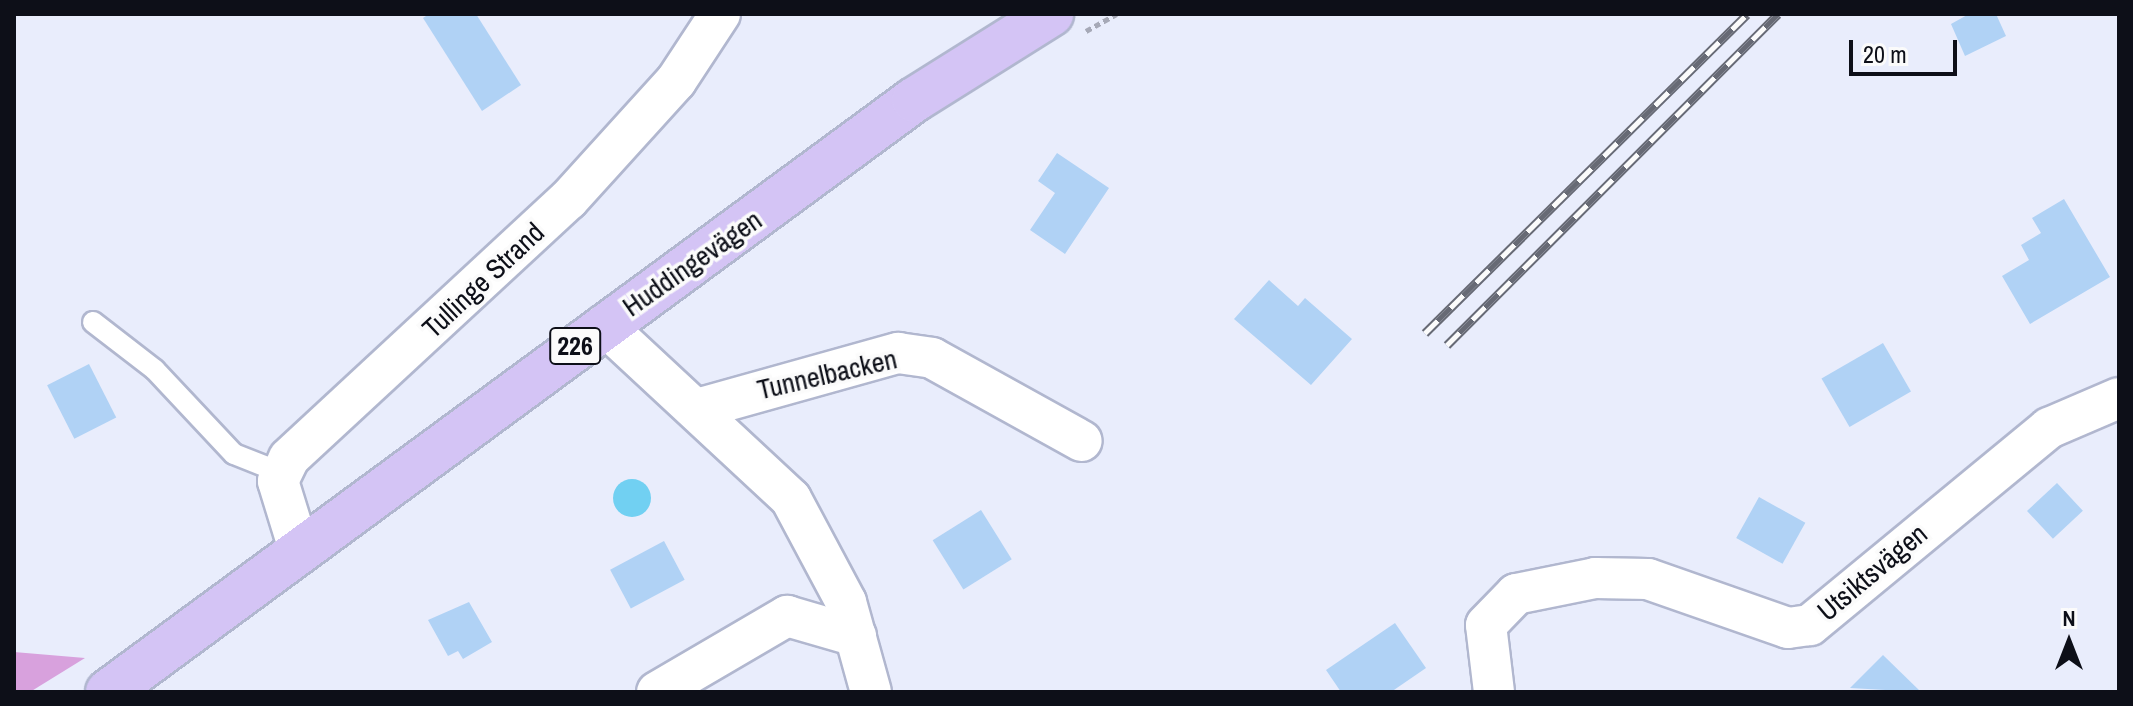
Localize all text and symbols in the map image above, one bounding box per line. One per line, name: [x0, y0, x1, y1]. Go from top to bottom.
scale bar: [1853, 24, 1961, 74]
text: 20 m: [1863, 38, 1907, 70]
street label: Huddingevägen: [616, 203, 768, 323]
street label: Tullinge Strand: [415, 215, 551, 345]
road number: 226: [549, 324, 601, 368]
street label: Tunnelbacken: [754, 342, 900, 406]
street label: Utsiktsvägen: [1810, 516, 1934, 628]
north arrow: [2029, 602, 2109, 682]
text: N: [2062, 603, 2076, 633]

